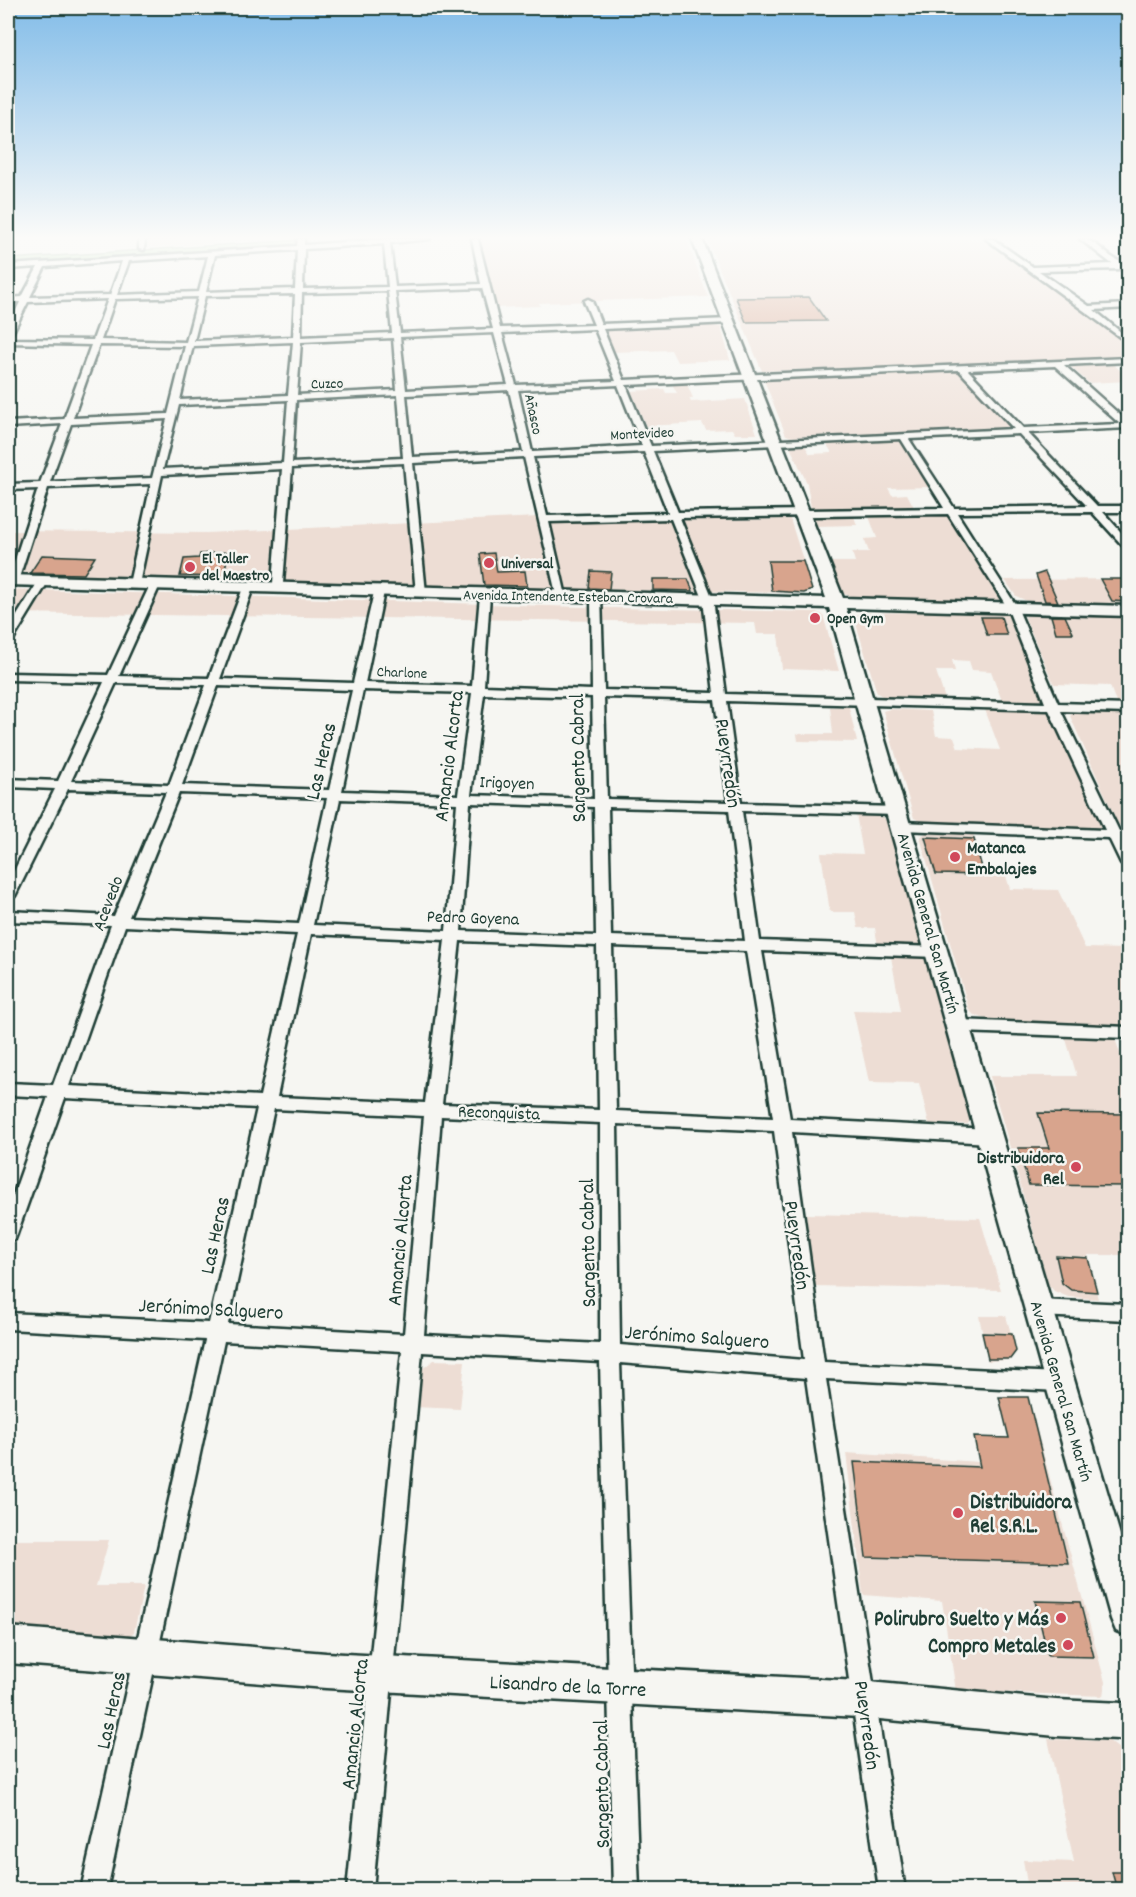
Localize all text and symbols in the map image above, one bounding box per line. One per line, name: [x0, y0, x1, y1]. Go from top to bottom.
street label: Cuzco: [311, 373, 344, 397]
street label: Añasco: [517, 392, 547, 437]
street label: Montevideo: [610, 422, 675, 448]
place label: El Taller del Maestro: [202, 549, 269, 588]
place label: Universal: [501, 554, 554, 576]
marker: Universal: [482, 556, 496, 570]
marker: El Taller del Maestro: [183, 560, 197, 574]
street label: Avenida Intendente Esteban Crovara: [463, 585, 674, 611]
place label: Open Gym: [827, 609, 883, 631]
marker: Open Gym: [808, 611, 822, 625]
street label: Charlone: [376, 662, 428, 686]
street label: Amancio Alcorta: [428, 688, 474, 823]
street label: Sargento Cabral: [564, 693, 596, 823]
street label: Pueyrredón: [705, 717, 747, 810]
street label: Las Heras: [299, 720, 346, 803]
street label: Irigoyen: [479, 771, 535, 798]
street label: Avenida General San Martín: [889, 830, 964, 1017]
place label: Matanca Embalajes: [967, 837, 1037, 883]
marker: Matanca Embalajes: [948, 850, 962, 864]
street label: Acevedo: [87, 873, 131, 935]
street label: Pedro Goyena: [426, 905, 520, 934]
street label: Reconquista: [458, 1101, 541, 1128]
place label: Distribuidora Rel: [977, 1147, 1065, 1193]
marker: Distribuidora Rel: [1069, 1160, 1083, 1174]
street label: Amancio Alcorta: [381, 1172, 423, 1307]
street label: Sargento Cabral: [574, 1178, 606, 1308]
street label: Las Heras: [194, 1194, 240, 1277]
street label: Pueyrredón: [774, 1199, 816, 1292]
street label: Jerónimo Salguero: [138, 1292, 284, 1330]
street label: Avenida General San Martín: [1022, 1298, 1097, 1485]
street label: Jerónimo Salguero: [623, 1319, 770, 1359]
place label: Distribuidora Rel S.R.L.: [970, 1489, 1073, 1543]
marker: Distribuidora Rel S.R.L.: [951, 1506, 965, 1520]
place label: Polirubro Suelto y Más: [874, 1606, 1049, 1636]
marker: Polirubro Suelto y Más: [1054, 1611, 1068, 1625]
place label: Compro Metales: [928, 1633, 1056, 1663]
marker: Compro Metales: [1061, 1638, 1075, 1652]
street label: Amancio Alcorta: [335, 1656, 379, 1791]
street label: Las Heras: [90, 1669, 136, 1752]
street label: Lisandro de la Torre: [489, 1669, 647, 1707]
street label: Pueyrredón: [844, 1679, 886, 1772]
street label: Sargento Cabral: [588, 1719, 620, 1849]

